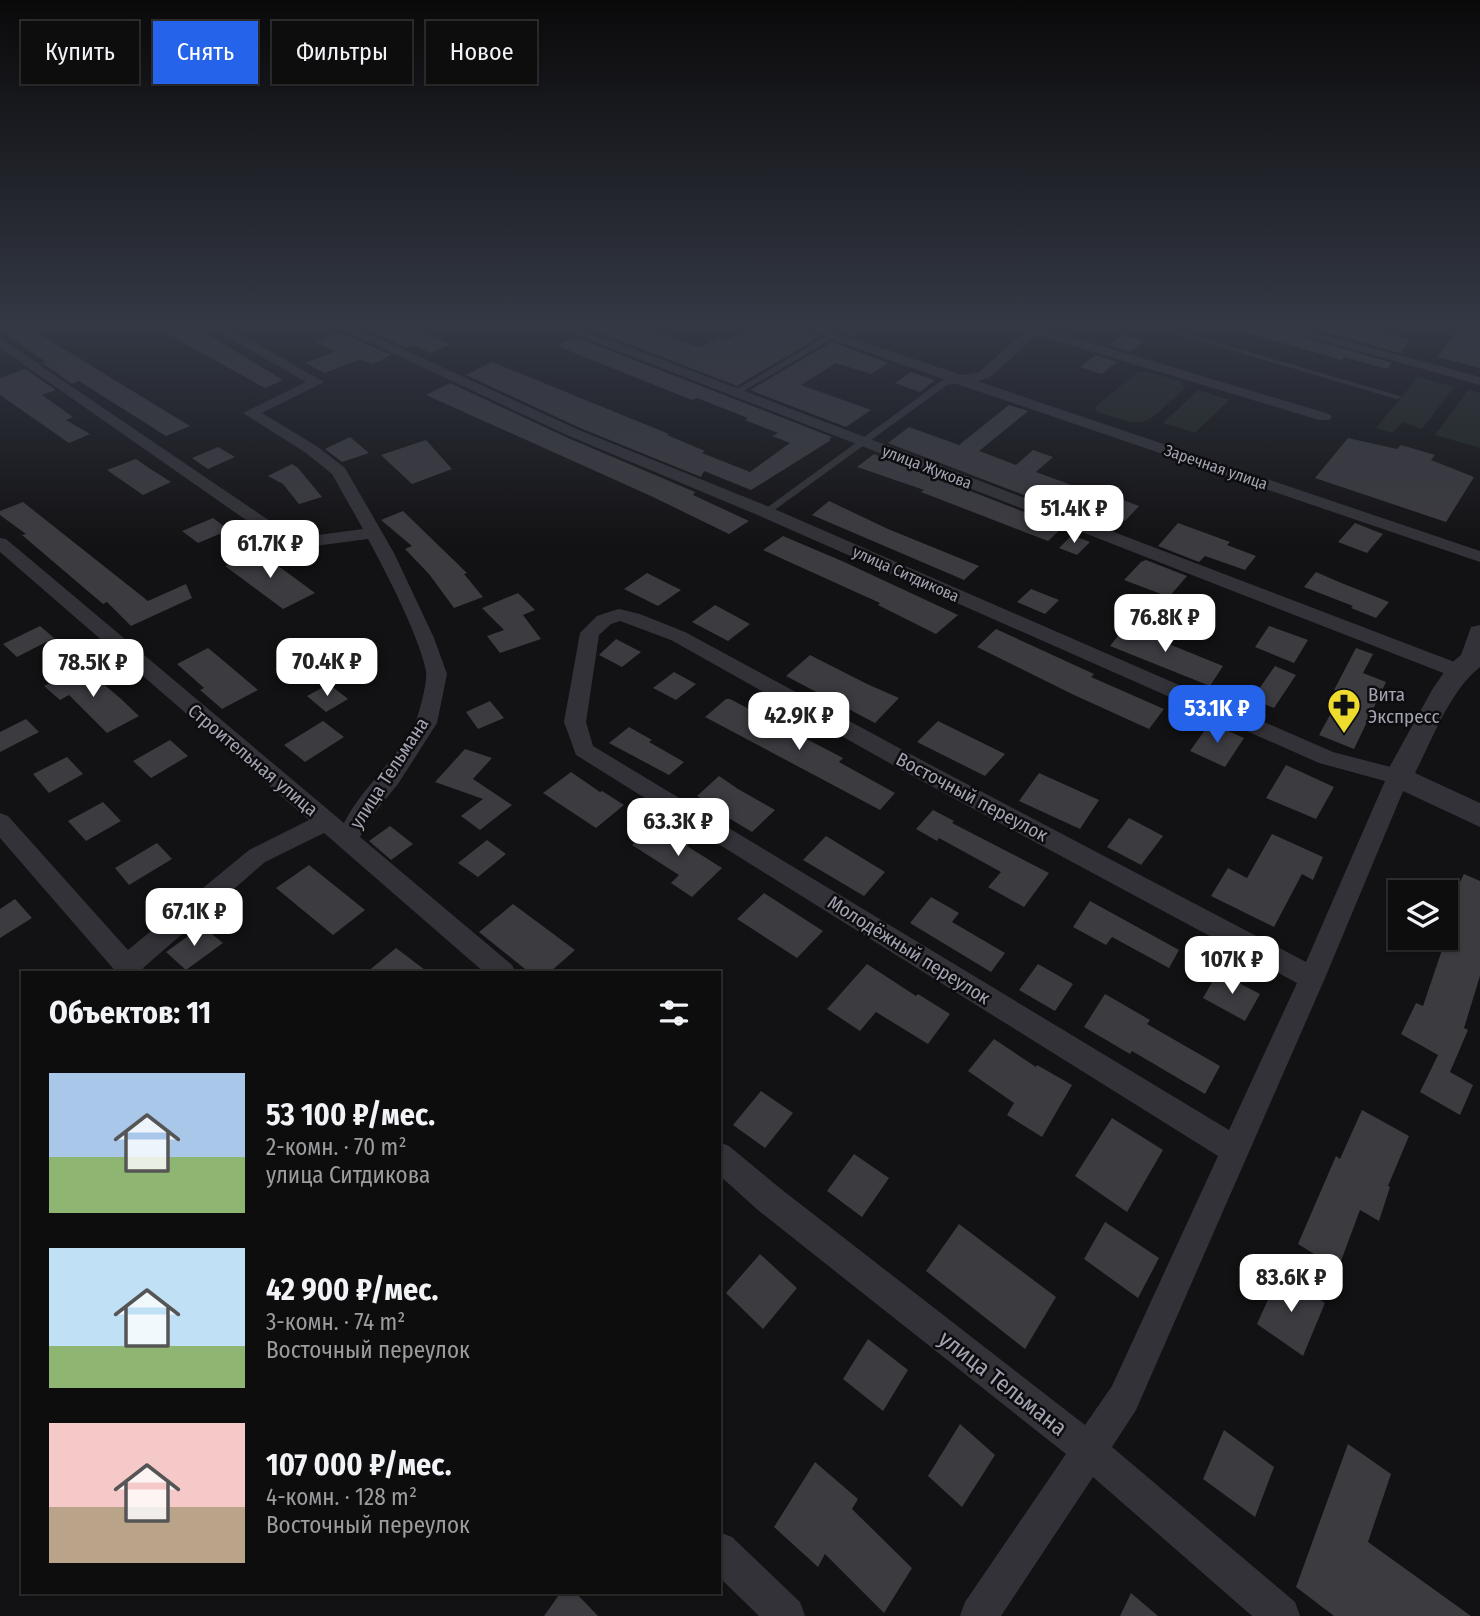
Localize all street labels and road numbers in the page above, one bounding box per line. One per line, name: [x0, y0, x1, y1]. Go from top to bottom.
street label: Заречная улица: [1162, 440, 1270, 494]
street label: улица Жукова: [880, 441, 975, 493]
street label: улица Ситдикова: [850, 542, 962, 606]
street label: Строительная улица: [183, 699, 323, 821]
street label: улица Тельмана: [345, 713, 433, 833]
street label: Восточный переулок: [892, 747, 1052, 847]
street label: Молодёжный переулок: [824, 891, 994, 1009]
street label: улица Тельмана: [933, 1324, 1073, 1442]

